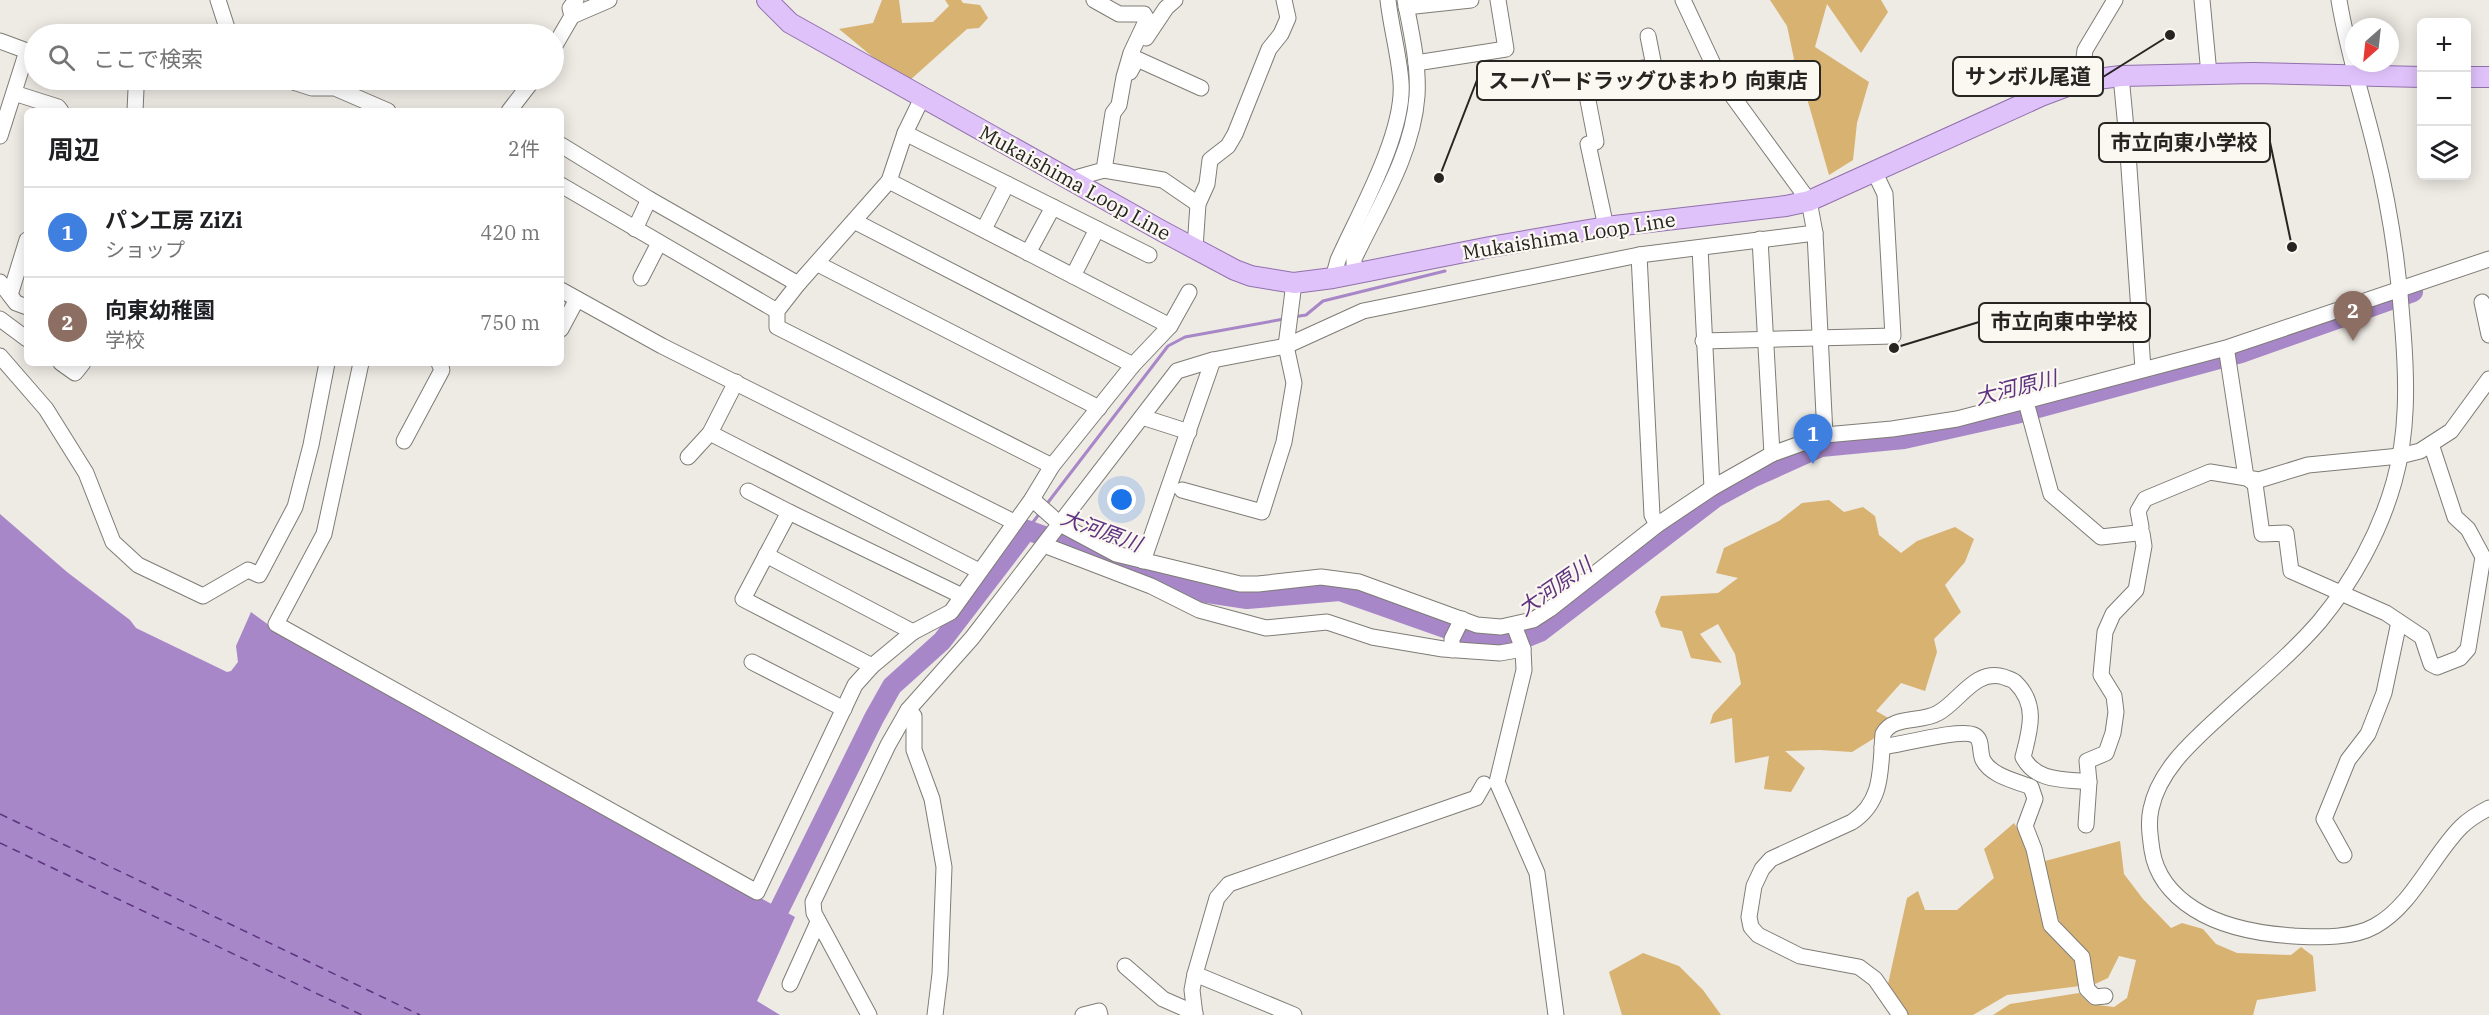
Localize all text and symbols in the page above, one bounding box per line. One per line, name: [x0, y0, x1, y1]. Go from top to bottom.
north arrow: [2345, 18, 2399, 72]
map controls: [2417, 18, 2471, 180]
button: +: [2417, 18, 2471, 72]
search box: [24, 24, 564, 90]
icon: search: [45, 41, 78, 74]
text: ここで検索: [93, 44, 203, 73]
callout: サンボル尾道: [1953, 57, 2103, 96]
callout: スーパードラッグひまわり 向東店: [1477, 61, 1820, 100]
text: サンボル尾道: [1965, 62, 2091, 90]
text: スーパードラッグひまわり 向東店: [1488, 66, 1808, 94]
button: −: [2417, 72, 2471, 126]
street label: Mukaishima Loop Line: [975, 119, 1176, 247]
callout: 市立向東小学校: [2099, 123, 2270, 162]
button: layers: [2417, 126, 2471, 180]
text: 市立向東小学校: [2111, 128, 2258, 156]
text: 周辺: [48, 132, 100, 166]
text: 2件: [508, 135, 540, 162]
text: パン工房 ZiZi: [105, 205, 243, 234]
street label: Mukaishima Loop Line: [1461, 205, 1677, 266]
text: 1: [62, 219, 74, 246]
text: 420 m: [480, 219, 540, 246]
text: ショップ: [105, 236, 185, 263]
pin: 2: [2334, 292, 2372, 341]
text: 向東幼稚園: [105, 295, 215, 324]
callout: 市立向東中学校: [1979, 303, 2150, 342]
text: 市立向東中学校: [1991, 307, 2138, 335]
text: 2: [62, 309, 74, 336]
text: 750 m: [480, 309, 540, 336]
text: 学校: [105, 326, 145, 353]
water label: 大河原川: [1972, 363, 2062, 411]
pin: 1: [1794, 414, 1832, 464]
your location: [1107, 485, 1136, 514]
water label: 大河原川: [1057, 503, 1147, 558]
water label: 大河原川: [1512, 549, 1598, 622]

